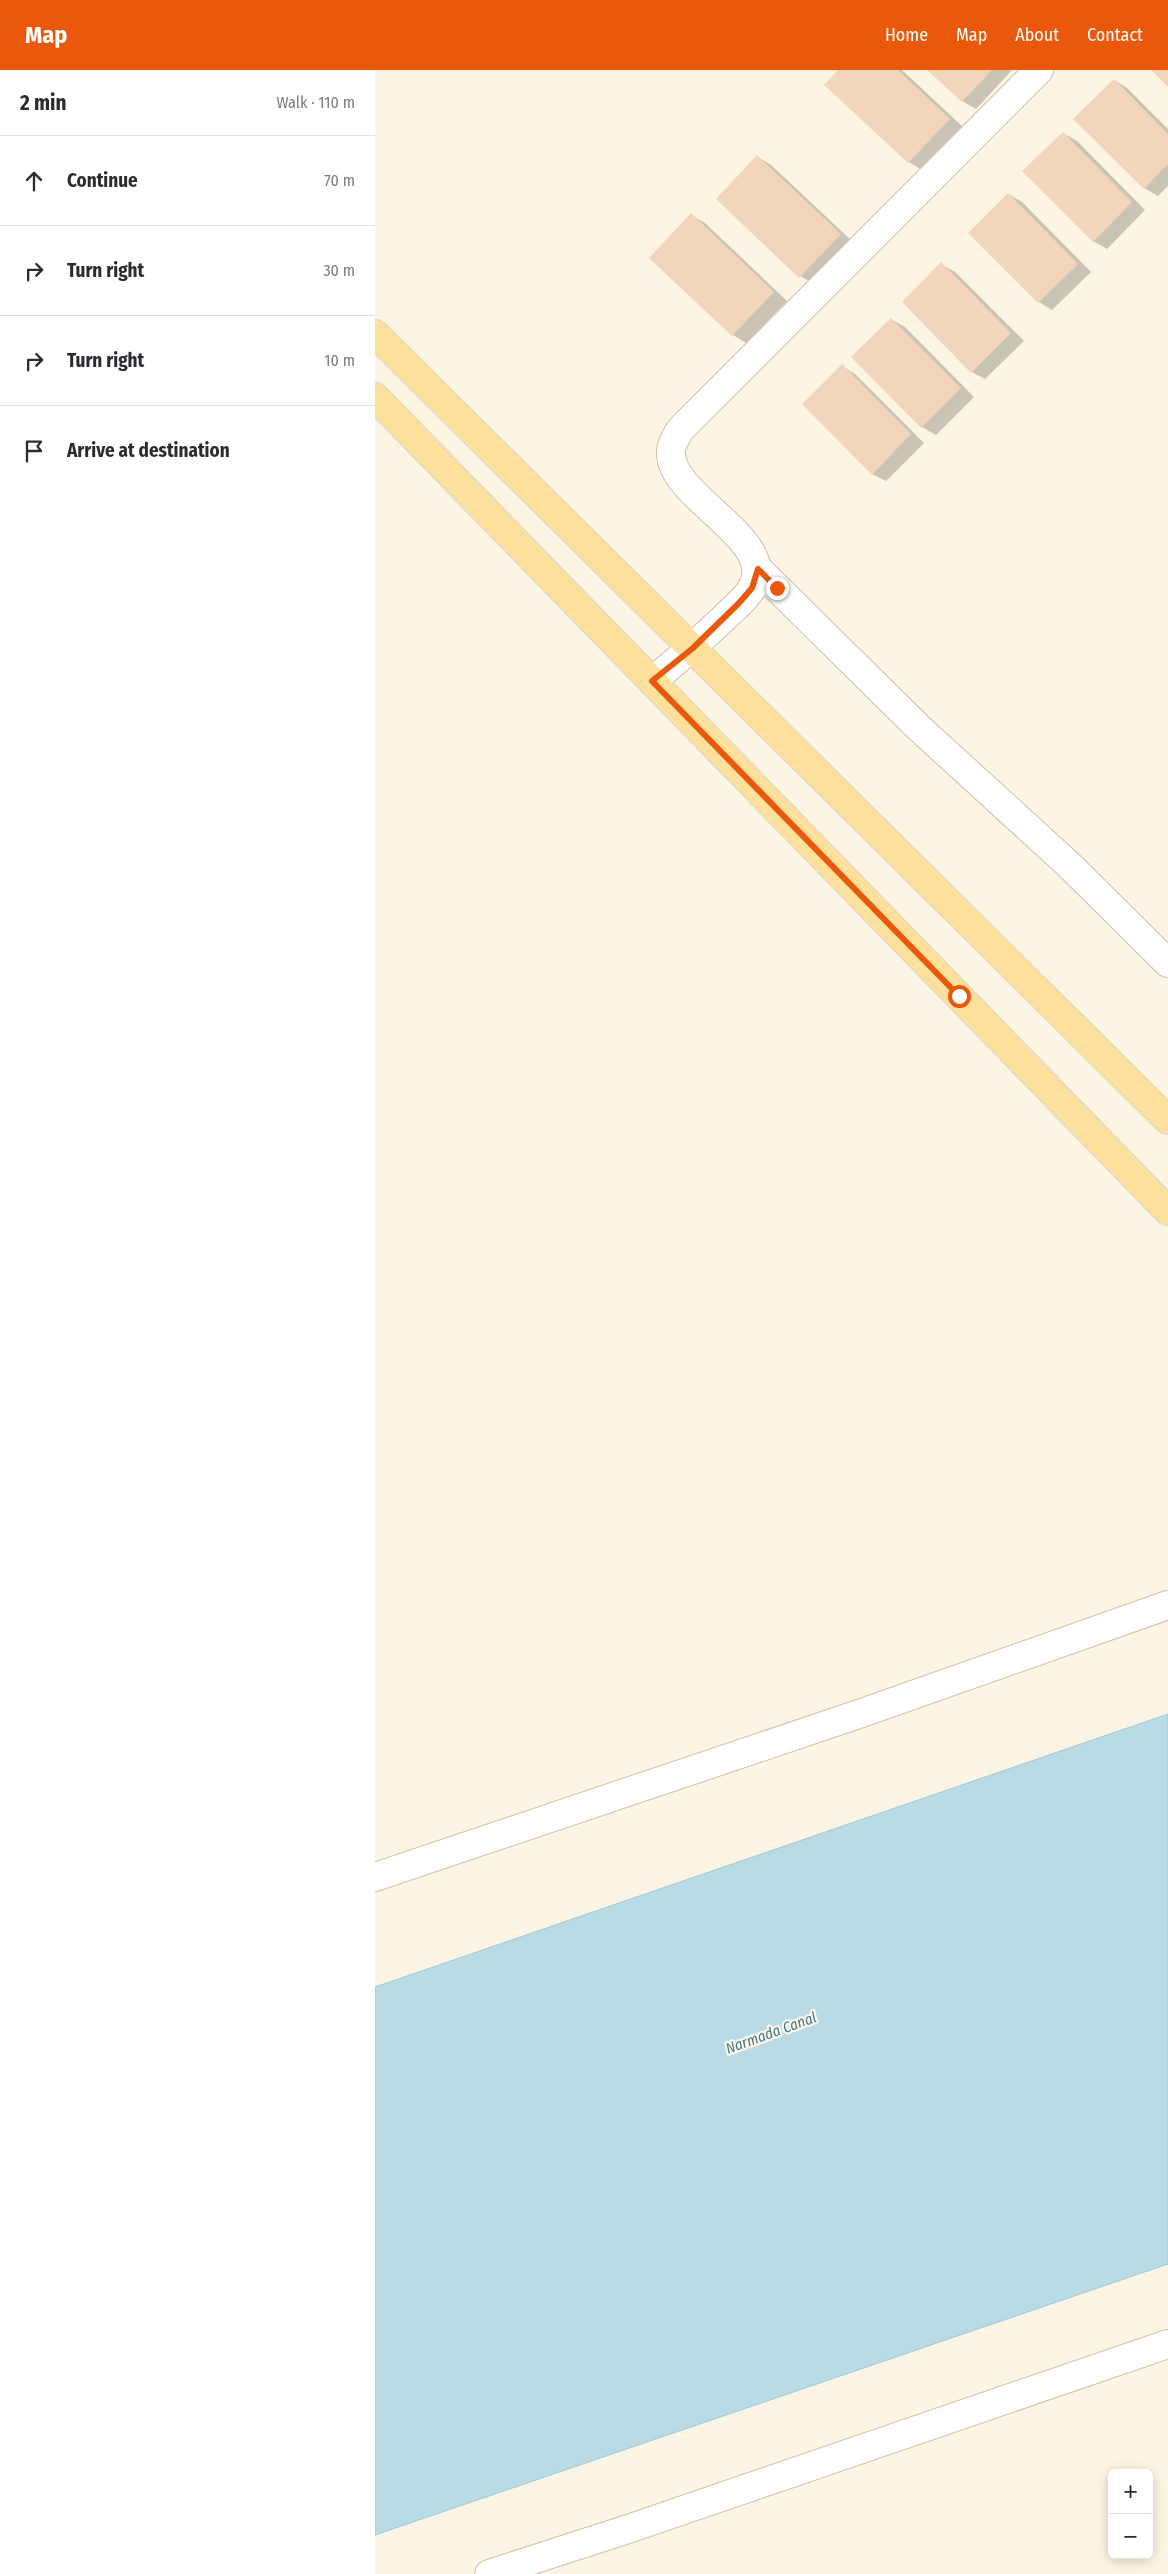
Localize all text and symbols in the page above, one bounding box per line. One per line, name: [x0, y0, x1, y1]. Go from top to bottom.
text: Map: [25, 21, 67, 49]
text: Home: [885, 24, 928, 46]
text: Map: [956, 24, 987, 46]
text: About: [1015, 24, 1059, 46]
text: Contact: [1087, 24, 1143, 46]
text: 2 min: [20, 90, 67, 116]
text: Walk · 110 m: [277, 93, 355, 112]
icon: ahead: [20, 167, 48, 195]
text: Continue: [67, 169, 138, 192]
text: 70 m: [324, 171, 355, 190]
icon: right: [20, 257, 48, 285]
text: Turn right: [67, 259, 144, 282]
text: 30 m: [323, 261, 355, 280]
icon: right: [20, 347, 48, 375]
text: Turn right: [67, 349, 144, 372]
text: 10 m: [324, 351, 355, 370]
icon: arrive: [20, 437, 48, 465]
text: Arrive at destination: [67, 439, 230, 462]
route end: [766, 577, 789, 600]
route start: [948, 985, 971, 1008]
water label: Narmada Canal: [723, 2008, 819, 2058]
map controls: [1108, 2469, 1153, 2559]
button: +: [1108, 2469, 1153, 2514]
button: −: [1108, 2514, 1153, 2559]

